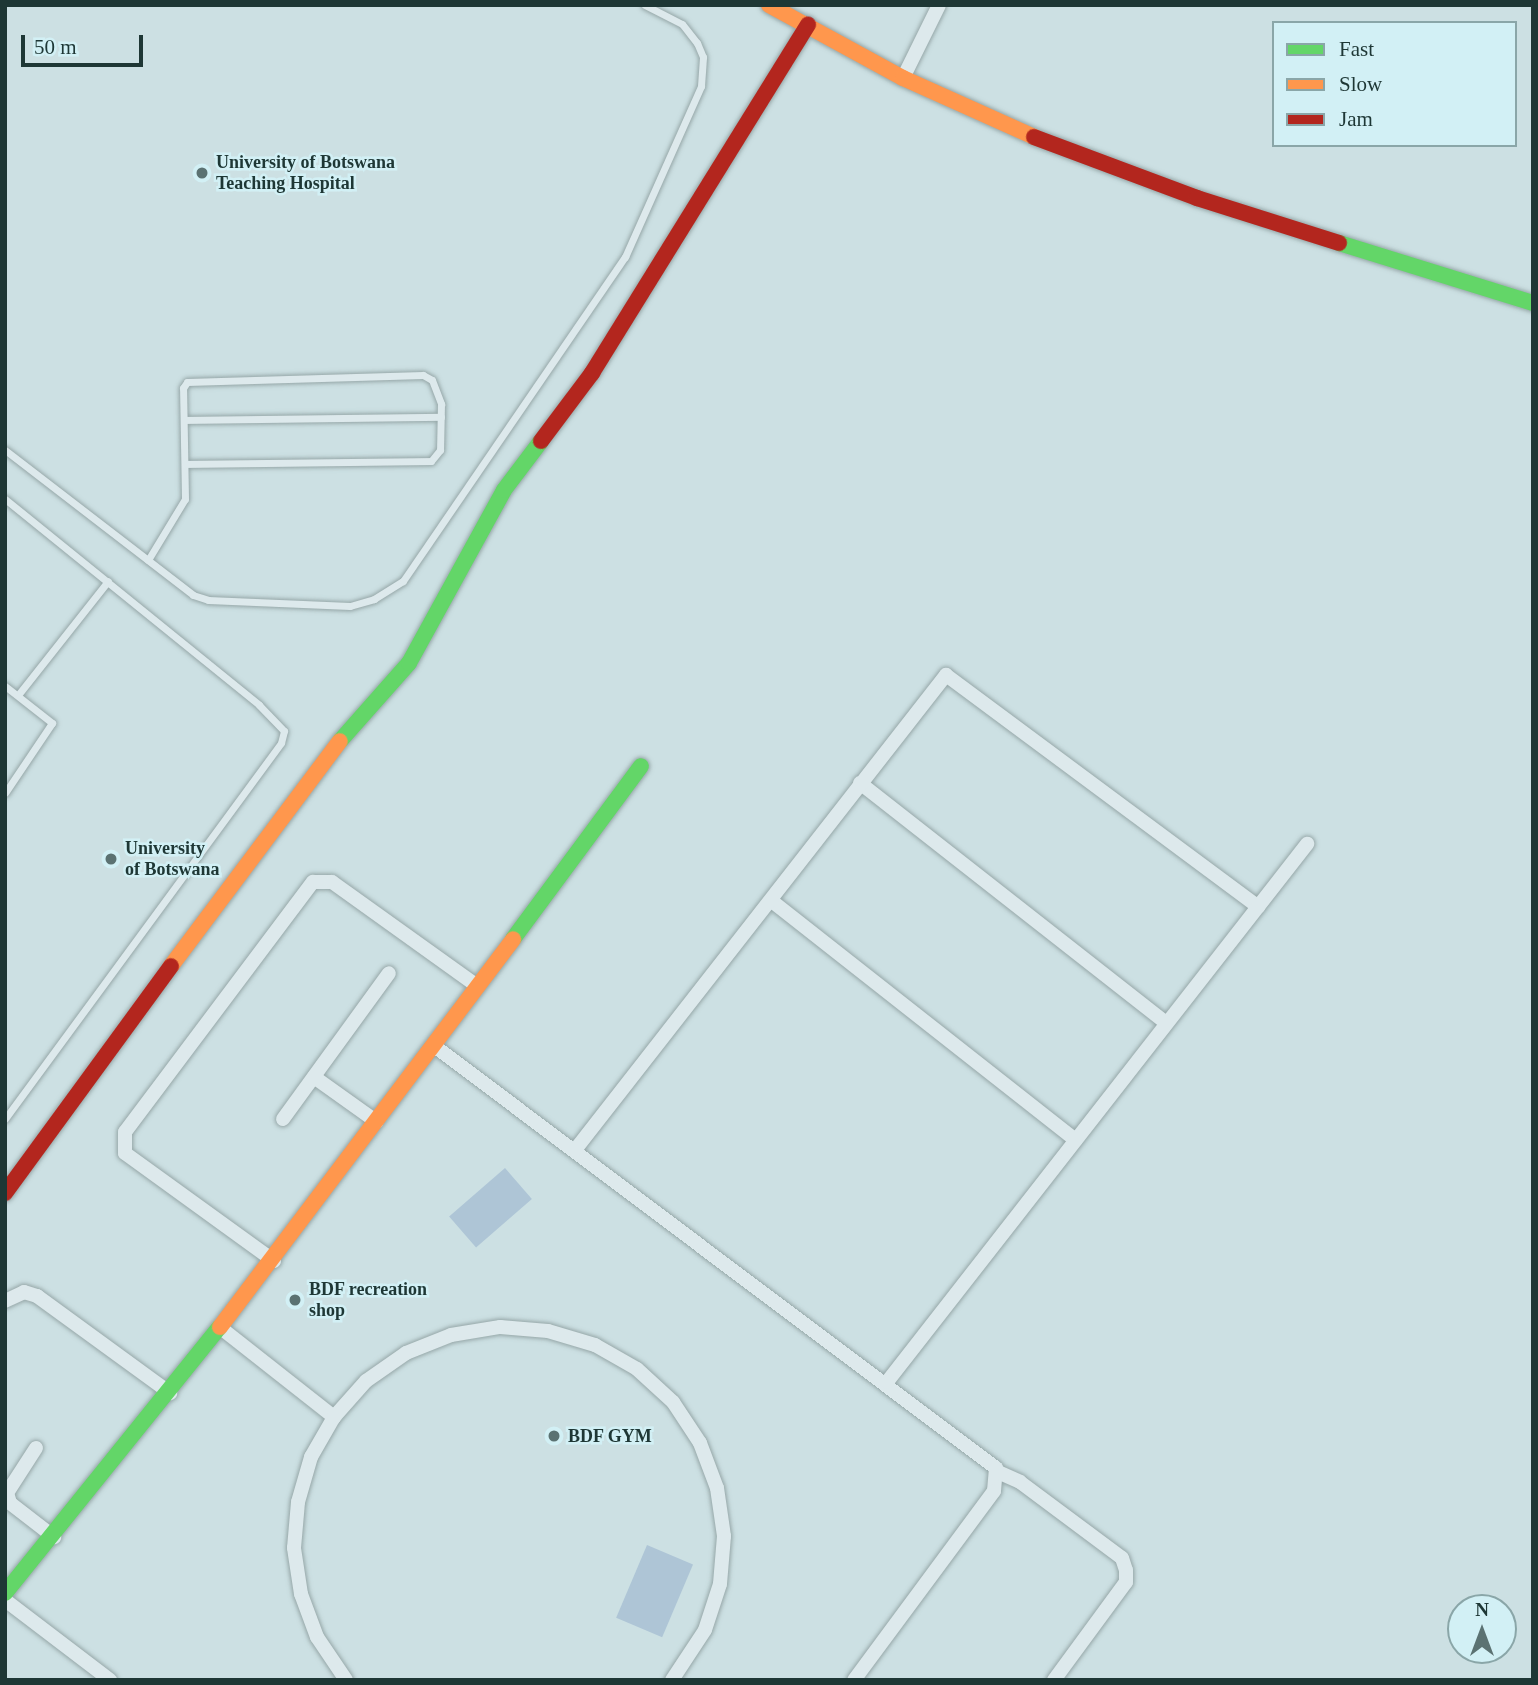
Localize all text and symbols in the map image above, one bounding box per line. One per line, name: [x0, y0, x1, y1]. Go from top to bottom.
scale bar: [24, 21, 147, 65]
legend: [1272, 21, 1517, 147]
text: 50 m: [34, 35, 77, 59]
text: Fast: [1339, 37, 1374, 61]
text: Slow: [1339, 72, 1382, 96]
text: Jam: [1339, 107, 1373, 131]
place label: University of Botswana Teaching Hospital: [216, 152, 395, 194]
marker: University of Botswana Teaching Hospital: [194, 165, 210, 181]
place label: University of Botswana: [125, 838, 220, 880]
marker: University of Botswana: [103, 851, 119, 867]
place label: BDF recreation shop: [309, 1279, 428, 1322]
marker: BDF recreation shop: [287, 1292, 303, 1308]
place label: BDF GYM: [568, 1425, 652, 1447]
marker: BDF GYM: [546, 1428, 562, 1444]
north arrow: [1447, 1594, 1517, 1664]
text: N: [1475, 1599, 1489, 1620]

